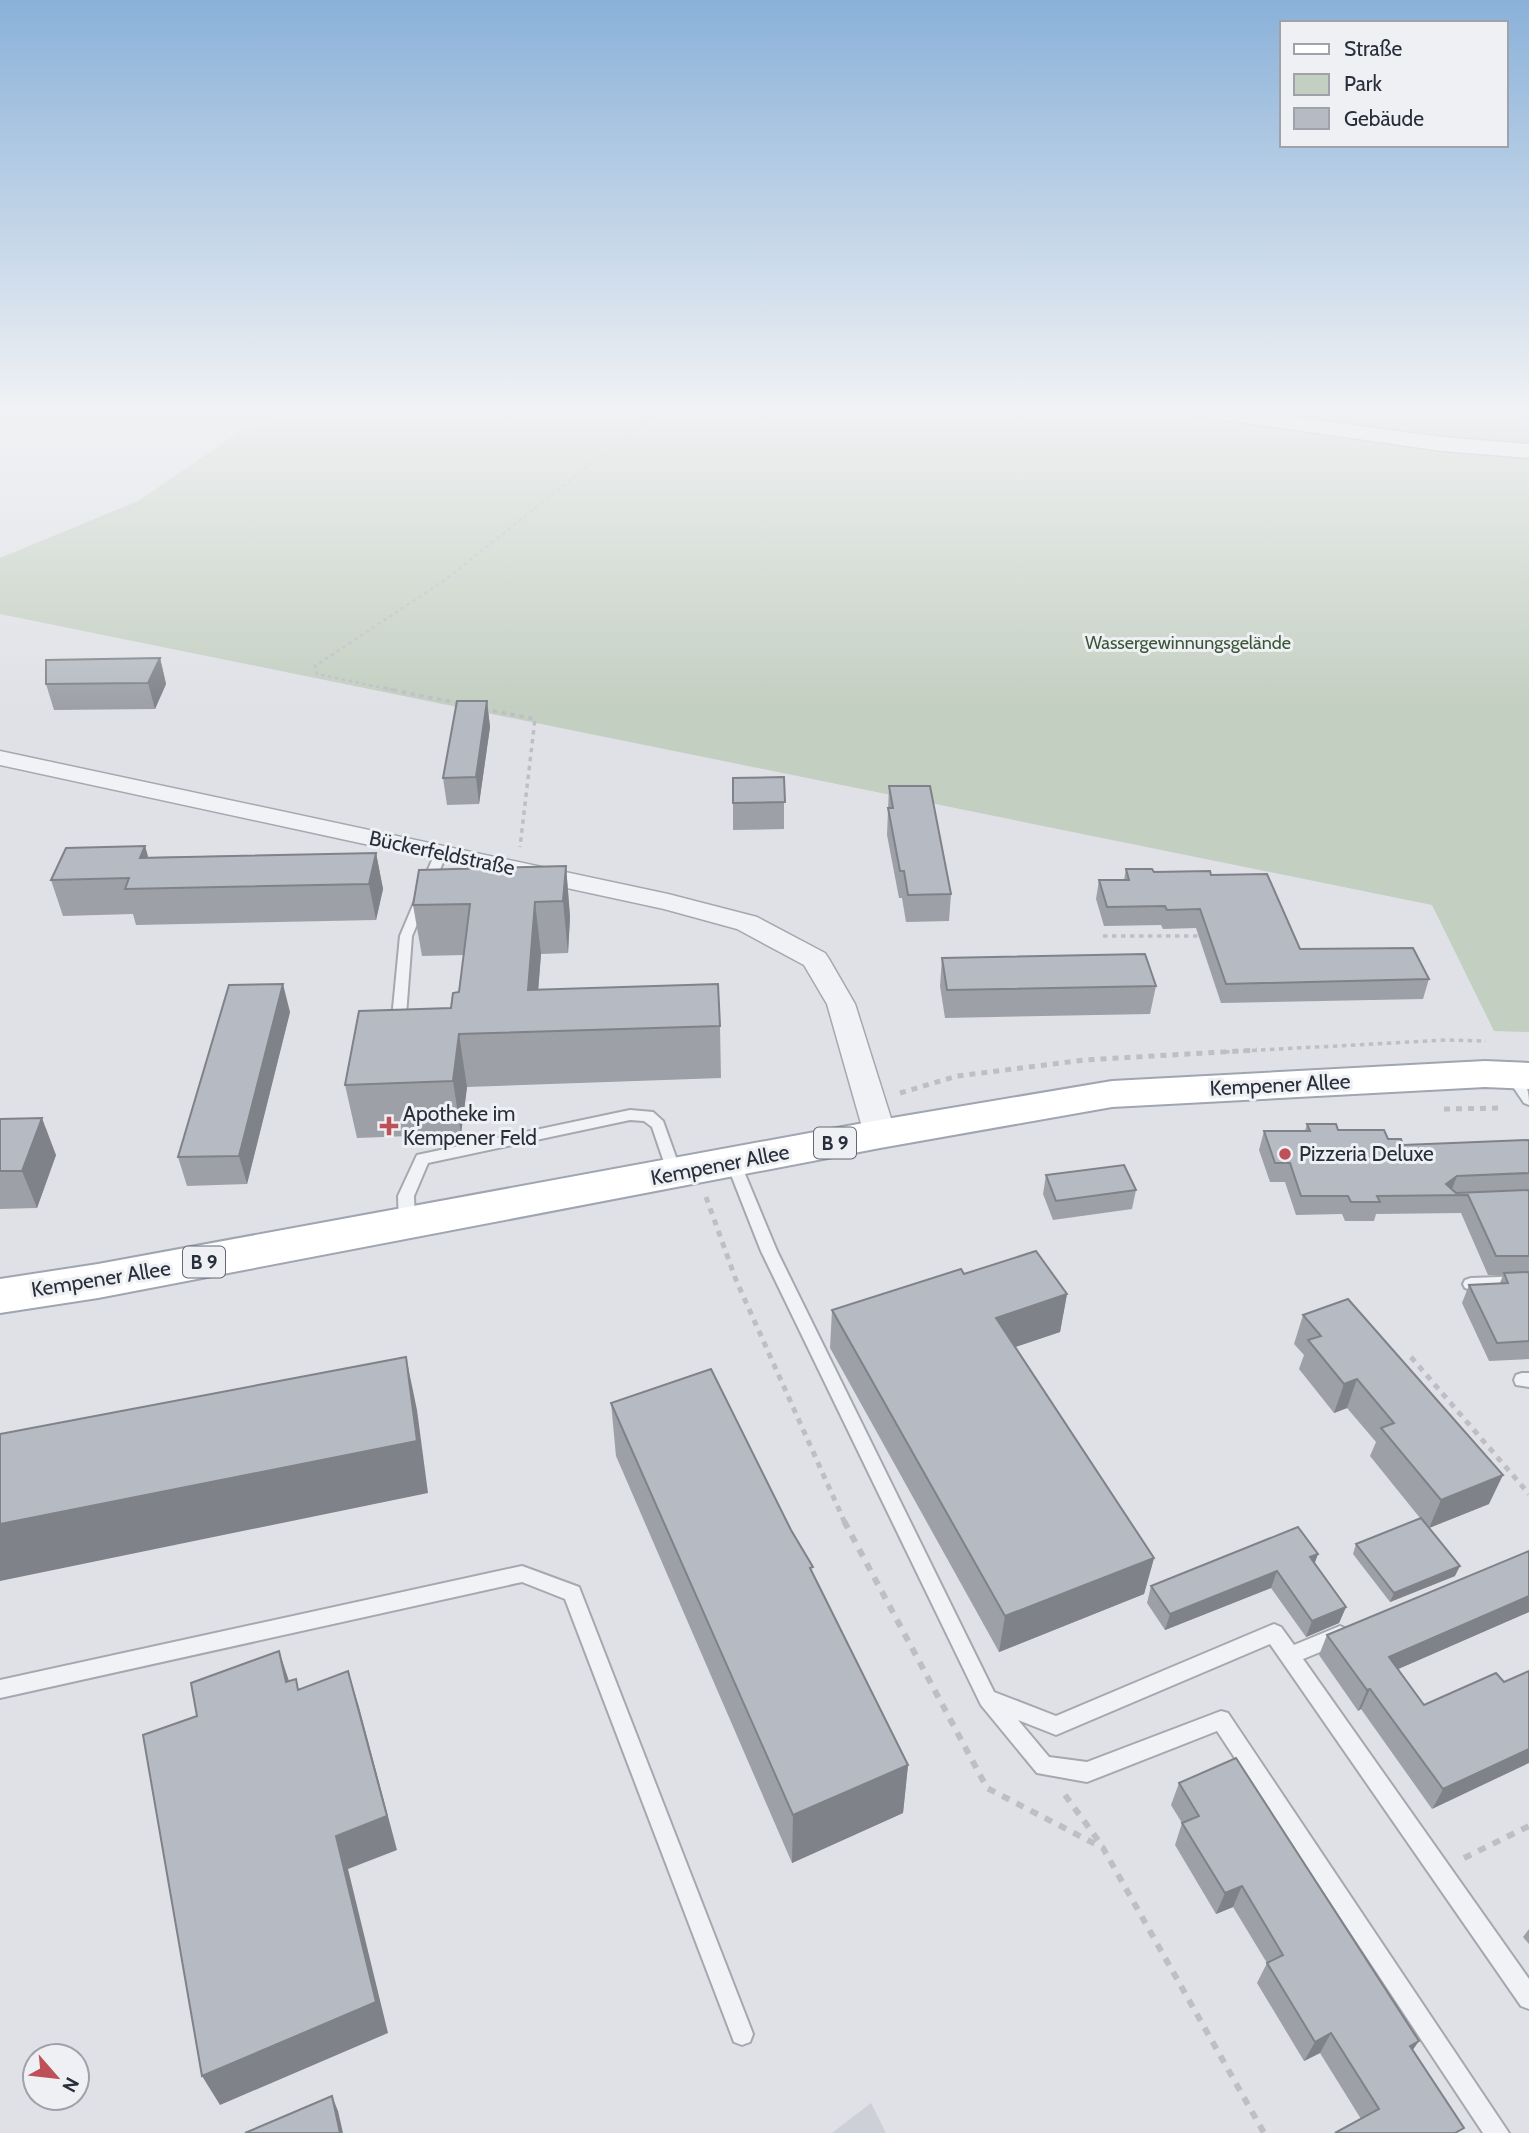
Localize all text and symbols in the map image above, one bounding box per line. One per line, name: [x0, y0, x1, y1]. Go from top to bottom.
legend: [1280, 21, 1508, 147]
text: Straße: [1344, 36, 1403, 61]
text: Park: [1344, 71, 1382, 96]
text: Gebäude: [1344, 106, 1424, 131]
park label: Wassergewinnungsgelände: [1085, 632, 1291, 654]
street label: Bückerfeldstraße: [367, 825, 518, 880]
street label: Kempener Allee: [1209, 1068, 1351, 1101]
place label: Apotheke im Kempener Feld: [403, 1101, 537, 1150]
marker: Apotheke im Kempener Feld: [381, 1118, 397, 1134]
road number: B 9: [814, 1128, 856, 1158]
street label: Kempener Allee: [648, 1139, 792, 1190]
place label: Pizzeria Deluxe: [1299, 1141, 1434, 1166]
marker: Pizzeria Deluxe: [1277, 1146, 1293, 1162]
road number: B 9: [183, 1246, 225, 1278]
street label: Kempener Allee: [29, 1255, 173, 1302]
north arrow: [21, 2042, 91, 2112]
text: N: [57, 2073, 84, 2096]

